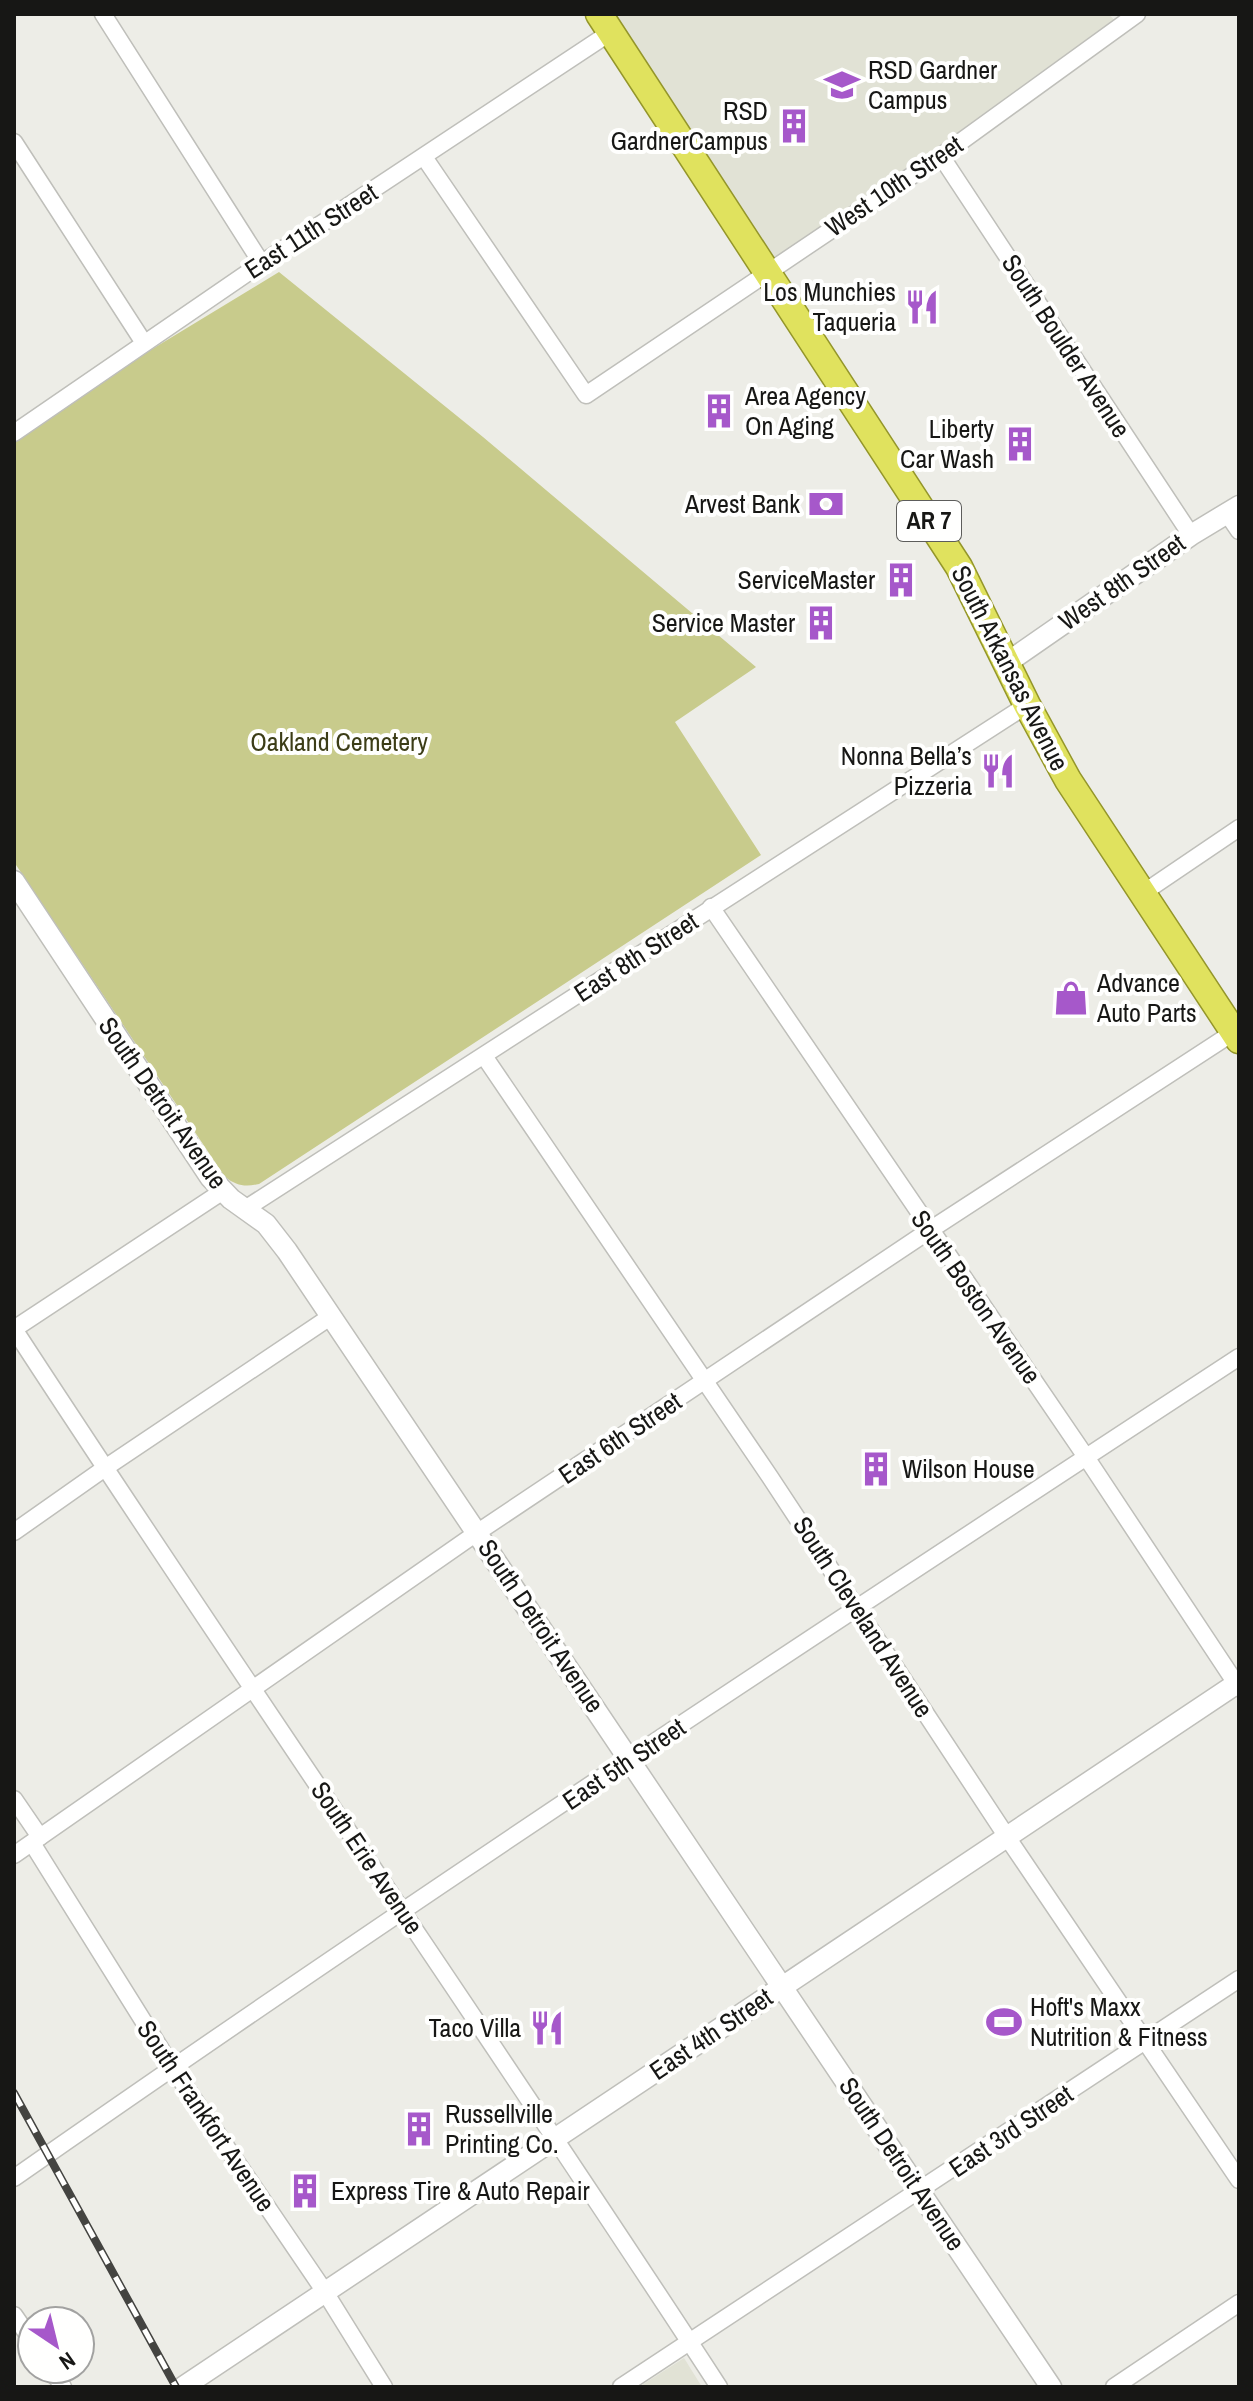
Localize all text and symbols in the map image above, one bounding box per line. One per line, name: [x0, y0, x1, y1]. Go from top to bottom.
place label: RSD Gardner Campus: [868, 52, 997, 117]
school or university icon: RSD Gardner Campus: [823, 66, 861, 104]
place label: RSD GardnerCampus: [610, 93, 768, 158]
building icon: RSD GardnerCampus: [775, 107, 813, 145]
street label: West 10th Street: [818, 127, 969, 244]
street label: East 11th Street: [238, 175, 384, 286]
street label: South Boulder Avenue: [994, 247, 1139, 444]
place label: Los Munchies Taqueria: [763, 274, 896, 339]
restaurant icon: Los Munchies Taqueria: [903, 288, 941, 326]
place label: Area Agency On Aging: [744, 378, 866, 443]
building icon: Area Agency On Aging: [700, 392, 738, 430]
place label: Liberty Car Wash: [900, 411, 994, 476]
building icon: Liberty Car Wash: [1001, 425, 1039, 463]
bank icon: Arvest Bank: [807, 485, 845, 523]
place label: Arvest Bank: [684, 486, 800, 521]
road number: AR 7: [897, 501, 961, 541]
street label: West 8th Street: [1052, 525, 1192, 638]
street label: South Arkansas Avenue: [944, 559, 1077, 776]
building icon: ServiceMaster: [882, 561, 920, 599]
place label: ServiceMaster: [738, 562, 875, 597]
building icon: Service Master: [802, 604, 840, 642]
place label: Service Master: [652, 605, 795, 640]
park label: Oakland Cemetery: [250, 724, 428, 759]
place label: Nonna Bella’s Pizzeria: [841, 738, 972, 803]
restaurant icon: Nonna Bella’s Pizzeria: [979, 752, 1017, 790]
street label: East 8th Street: [567, 903, 704, 1010]
place label: Advance Auto Parts: [1096, 965, 1197, 1030]
shop icon: Advance Auto Parts: [1052, 979, 1090, 1017]
street label: South Detroit Avenue: [91, 1010, 236, 1196]
street label: South Boston Avenue: [903, 1203, 1049, 1391]
street label: East 6th Street: [551, 1384, 688, 1492]
building icon: Wilson House: [857, 1450, 895, 1488]
place label: Wilson House: [902, 1451, 1035, 1486]
street label: South Cleveland Avenue: [785, 1509, 942, 1724]
street label: South Detroit Avenue: [470, 1532, 612, 1719]
street label: East 5th Street: [555, 1710, 692, 1818]
street label: South Erie Avenue: [303, 1774, 432, 1941]
street label: East 4th Street: [642, 1980, 779, 2088]
place label: Hoft's Maxx Nutrition & Fitness: [1030, 1989, 1208, 2054]
sports icon: Hoft's Maxx Nutrition & Fitness: [985, 2003, 1023, 2041]
restaurant icon: Taco Villa: [528, 2009, 566, 2047]
place label: Taco Villa: [429, 2010, 521, 2045]
street label: South Frankfort Avenue: [129, 2013, 283, 2218]
street label: South Detroit Avenue: [831, 2070, 973, 2257]
street label: East 3rd Street: [942, 2076, 1080, 2185]
place label: Russellville Printing Co.: [445, 2096, 559, 2161]
building icon: Russellville Printing Co.: [400, 2110, 438, 2148]
building icon: Express Tire & Auto Repair: [286, 2172, 324, 2210]
place label: Express Tire & Auto Repair: [331, 2173, 590, 2208]
north arrow: [16, 2305, 96, 2385]
text: N: [54, 2345, 81, 2377]

